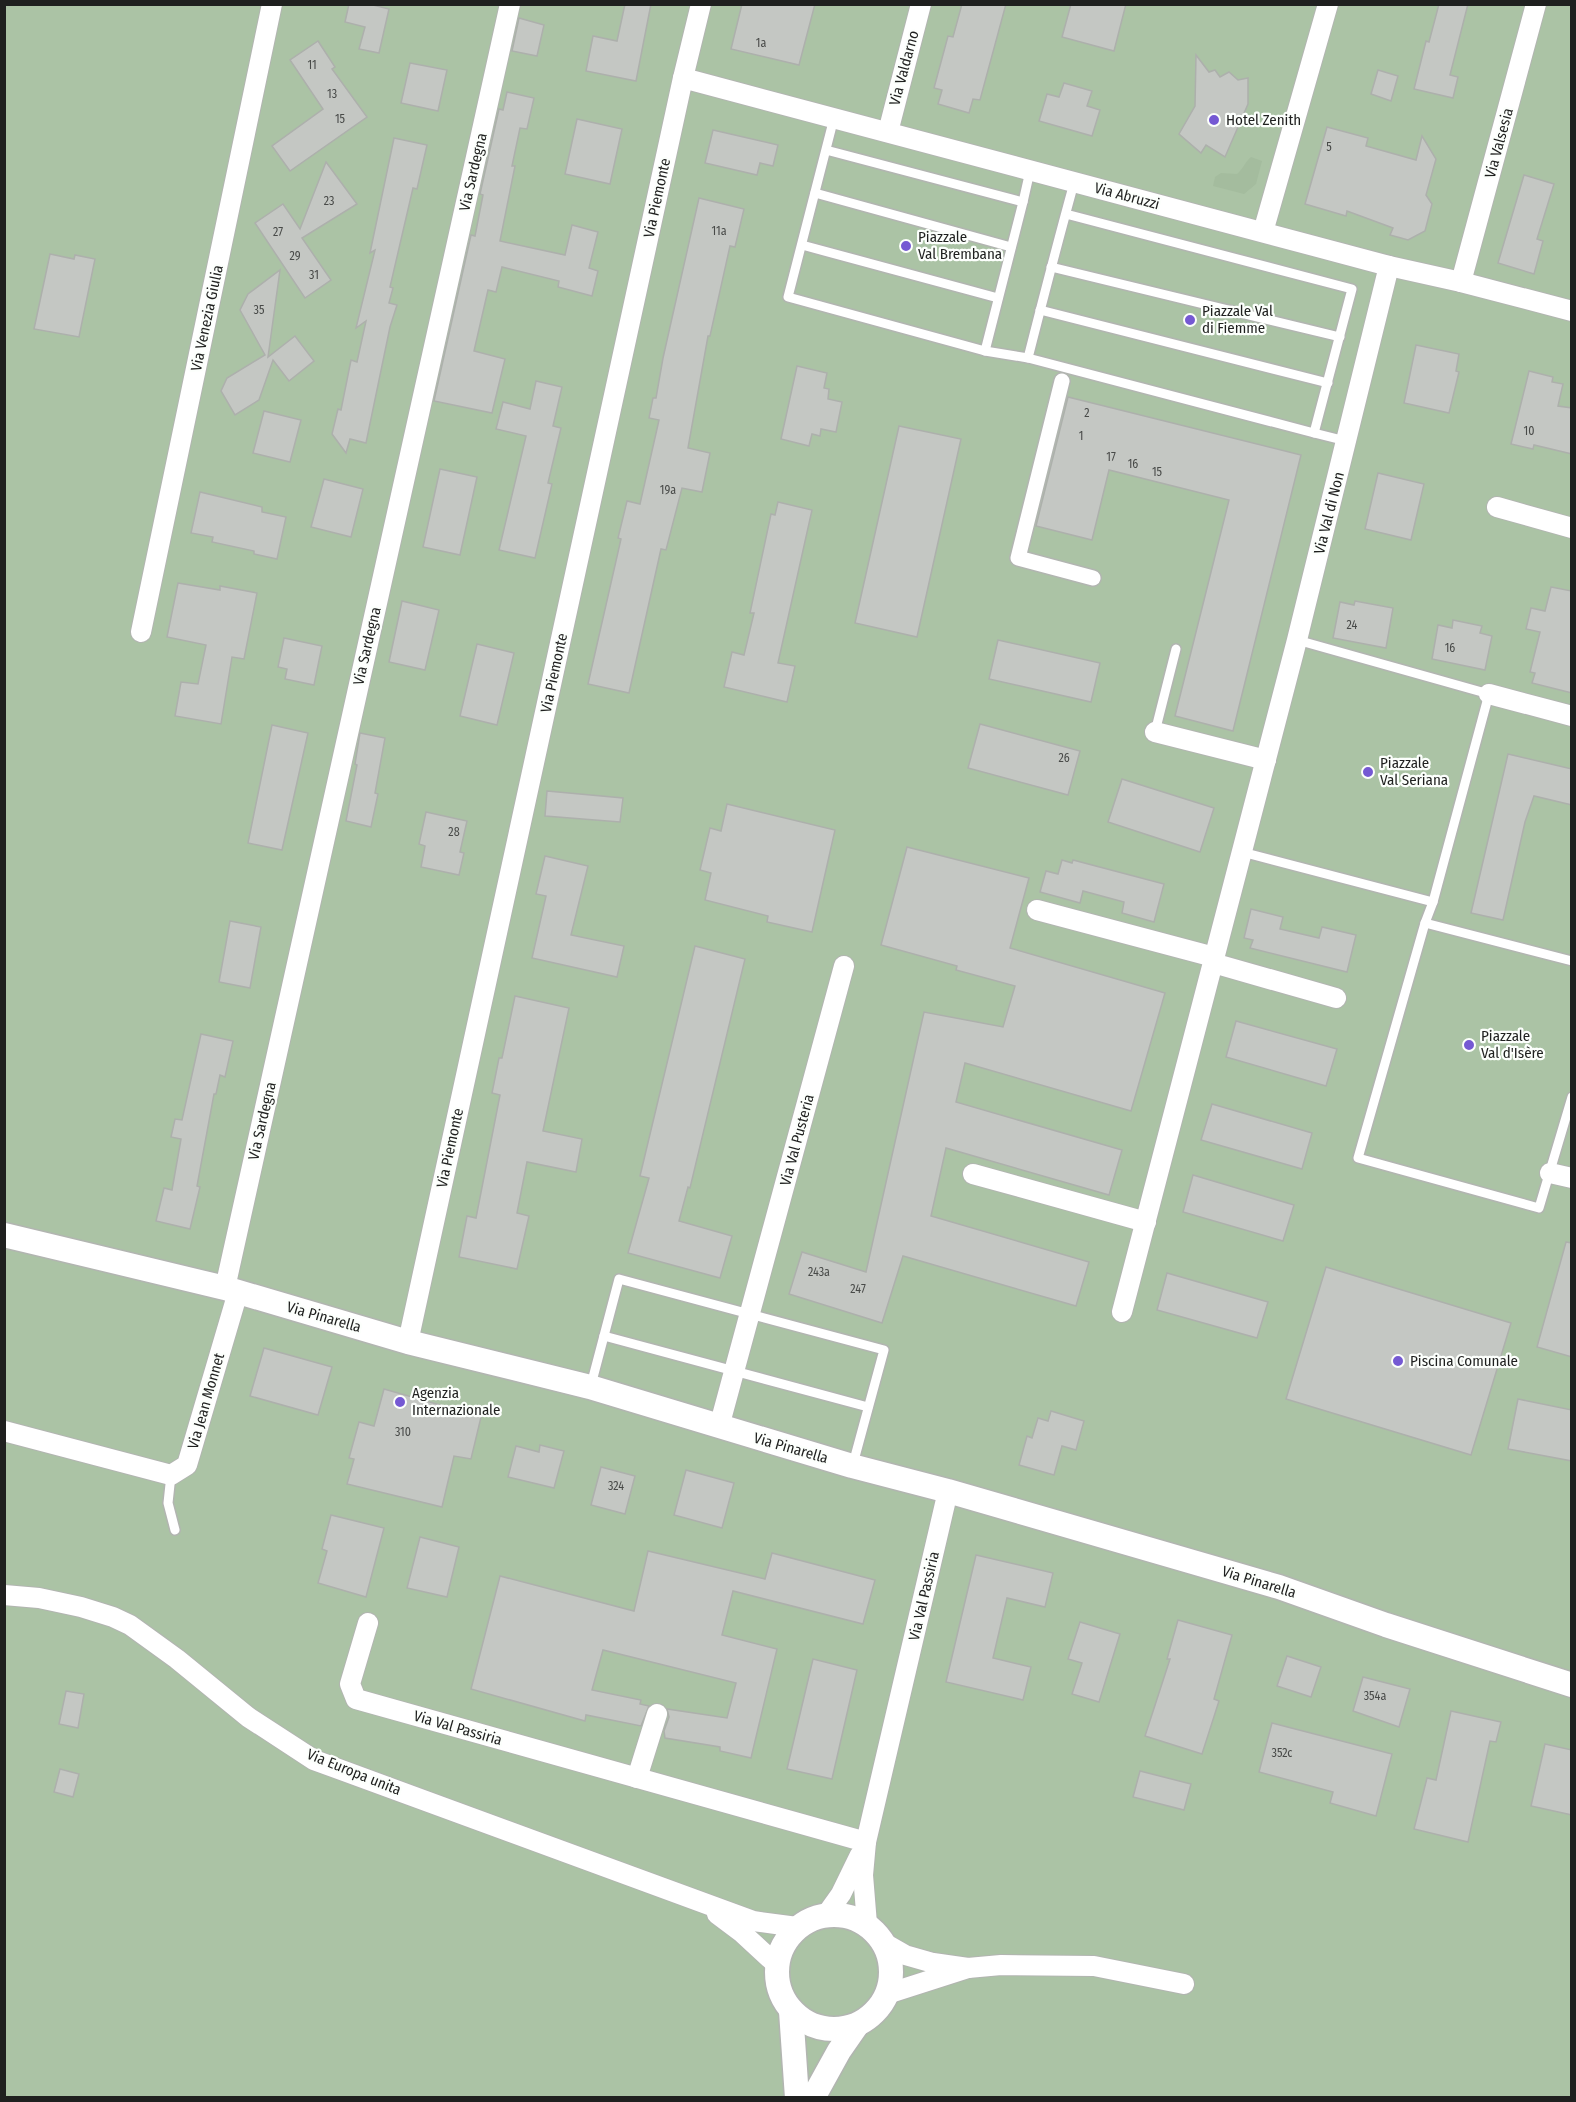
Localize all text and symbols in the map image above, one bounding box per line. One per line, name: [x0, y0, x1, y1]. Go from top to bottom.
street label: Via Valdarno: [885, 28, 923, 107]
house number: 1a: [756, 36, 766, 50]
house number: 11: [307, 58, 317, 72]
house number: 13: [327, 87, 337, 101]
street label: Via Valsesia: [1481, 106, 1517, 180]
place label: Hotel Zenith: [1226, 111, 1301, 129]
house number: 15: [335, 112, 346, 126]
marker: Hotel Zenith: [1207, 113, 1221, 127]
street label: Via Sardegna: [455, 131, 491, 213]
house number: 5: [1326, 140, 1332, 154]
street label: Via Piemonte: [640, 157, 674, 239]
street label: Via Abruzzi: [1092, 179, 1162, 213]
house number: 23: [324, 194, 334, 208]
house number: 11a: [711, 224, 727, 238]
house number: 27: [273, 225, 283, 239]
place label: Piazzale Val Brembana: [918, 228, 1002, 263]
marker: Piazzale Val Brembana: [899, 239, 913, 253]
house number: 29: [289, 249, 301, 263]
street label: Via Venezia Giulia: [187, 263, 227, 373]
house number: 31: [309, 268, 319, 282]
place label: Piazzale Val di Fiemme: [1202, 302, 1273, 337]
house number: 35: [254, 303, 265, 317]
marker: Piazzale Val di Fiemme: [1183, 313, 1197, 327]
house number: 2: [1084, 406, 1090, 420]
house number: 10: [1524, 424, 1534, 438]
house number: 1: [1079, 429, 1083, 443]
house number: 17: [1106, 450, 1116, 464]
house number: 16: [1128, 457, 1138, 471]
house number: 15: [1152, 465, 1163, 479]
street label: Via Val di Non: [1310, 470, 1348, 556]
house number: 19a: [660, 483, 676, 497]
street label: Via Sardegna: [349, 605, 385, 687]
house number: 24: [1347, 618, 1358, 632]
street label: Via Piemonte: [537, 632, 571, 714]
house number: 16: [1445, 641, 1455, 655]
house number: 26: [1058, 751, 1070, 765]
place label: Piazzale Val Seriana: [1380, 754, 1448, 789]
marker: Piazzale Val Seriana: [1361, 765, 1375, 779]
house number: 28: [448, 825, 460, 839]
place label: Piazzale Val d'Isère: [1481, 1027, 1544, 1062]
marker: Piazzale Val d'Isère: [1462, 1038, 1476, 1052]
street label: Via Sardegna: [244, 1080, 280, 1162]
street label: Via Val Pusteria: [776, 1092, 818, 1188]
street label: Via Piemonte: [433, 1107, 467, 1189]
house number: 243a: [808, 1265, 830, 1279]
house number: 247: [850, 1282, 866, 1296]
street label: Via Pinarella: [285, 1298, 363, 1336]
street label: Via Jean Monnet: [184, 1351, 228, 1451]
place label: Piscina Comunale: [1410, 1352, 1518, 1370]
marker: Piscina Comunale: [1391, 1354, 1405, 1368]
place label: Agenzia Internazionale: [412, 1384, 500, 1419]
marker: Agenzia Internazionale: [393, 1395, 407, 1409]
house number: 310: [395, 1425, 411, 1439]
street label: Via Pinarella: [752, 1429, 830, 1467]
house number: 324: [608, 1479, 624, 1493]
street label: Via Val Passiria: [905, 1550, 943, 1642]
street label: Via Pinarella: [1220, 1562, 1298, 1602]
house number: 354a: [1364, 1689, 1386, 1703]
street label: Via Val Passiria: [412, 1707, 504, 1749]
street label: Via Europa unita: [304, 1745, 404, 1799]
house number: 352c: [1272, 1746, 1293, 1760]

